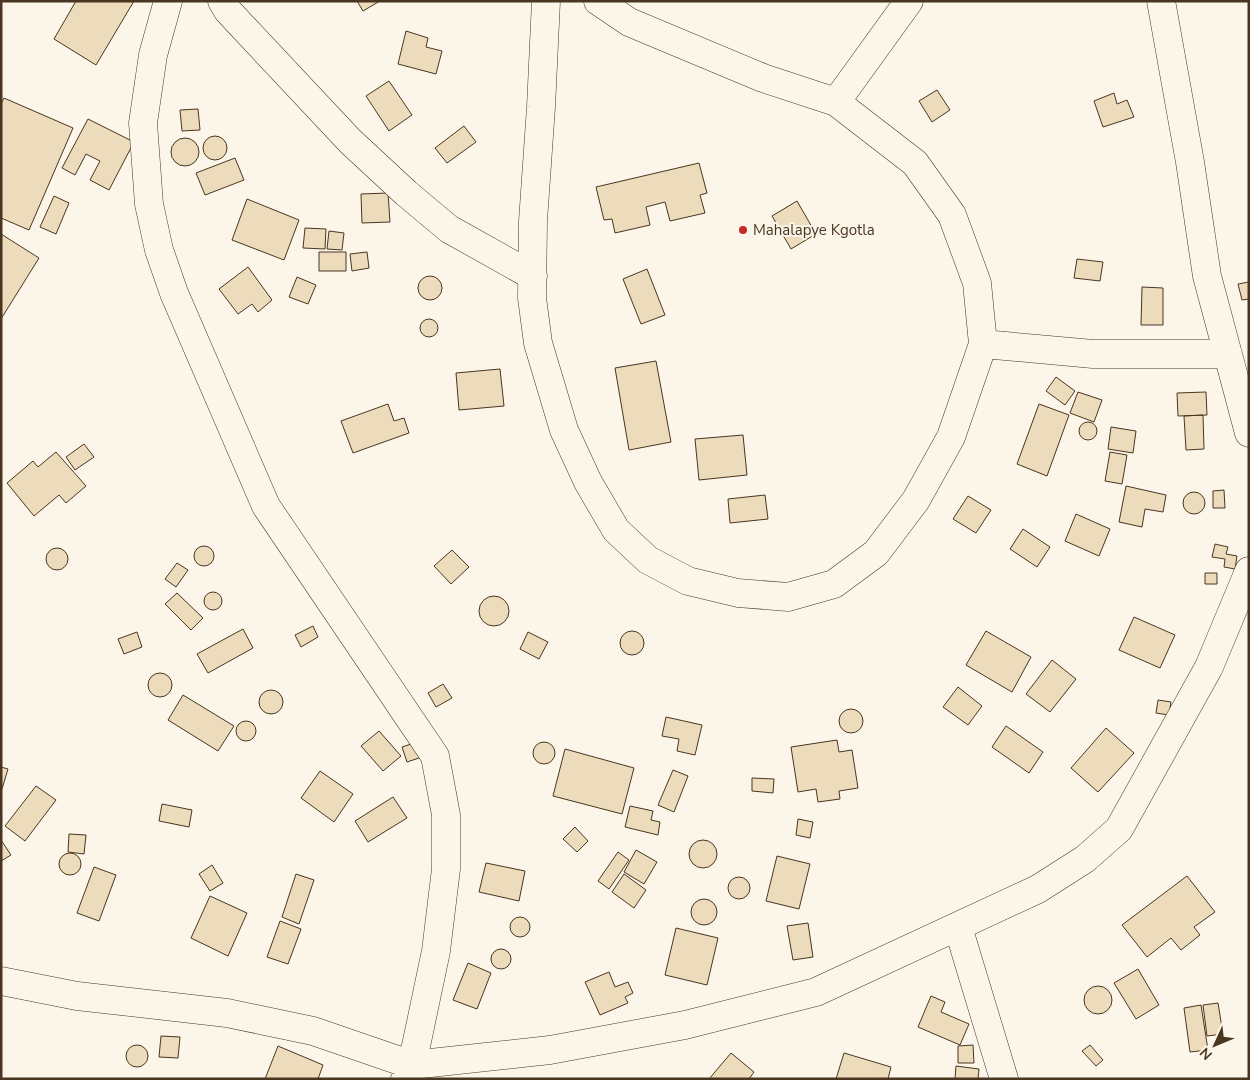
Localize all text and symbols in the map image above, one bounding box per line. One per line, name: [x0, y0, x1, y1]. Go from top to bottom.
place label: Mahalapye Kgotla: [753, 220, 875, 240]
marker: Mahalapye Kgotla: [737, 224, 749, 236]
north arrow: [1190, 1020, 1240, 1070]
text: N: [1196, 1043, 1216, 1064]

